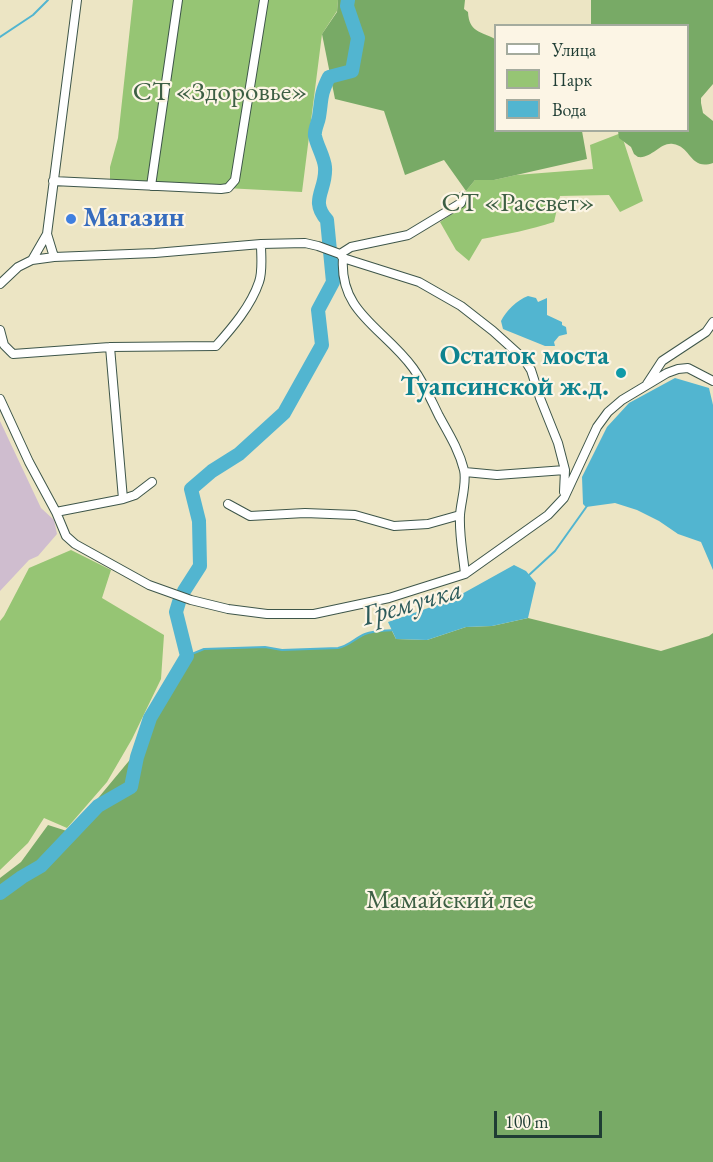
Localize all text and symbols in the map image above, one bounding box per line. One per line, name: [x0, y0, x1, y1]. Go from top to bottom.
legend: [494, 24, 689, 132]
text: Улица: [552, 38, 596, 61]
text: Парк: [552, 68, 592, 91]
park label: СТ «Здоровье»: [133, 77, 307, 109]
text: Вода: [552, 98, 586, 121]
park label: СТ «Рассвет»: [441, 188, 595, 220]
place label: Магазин: [83, 203, 184, 235]
marker: Магазин: [64, 212, 78, 226]
place label: Остаток моста Туапсинской ж.д.: [400, 341, 609, 404]
marker: Остаток моста Туапсинской ж.д.: [614, 366, 628, 380]
water label: Гремучка: [358, 574, 466, 634]
park label: Мамайский лес: [366, 885, 534, 917]
scale bar: [497, 1099, 605, 1137]
text: 100 m: [505, 1110, 549, 1133]

